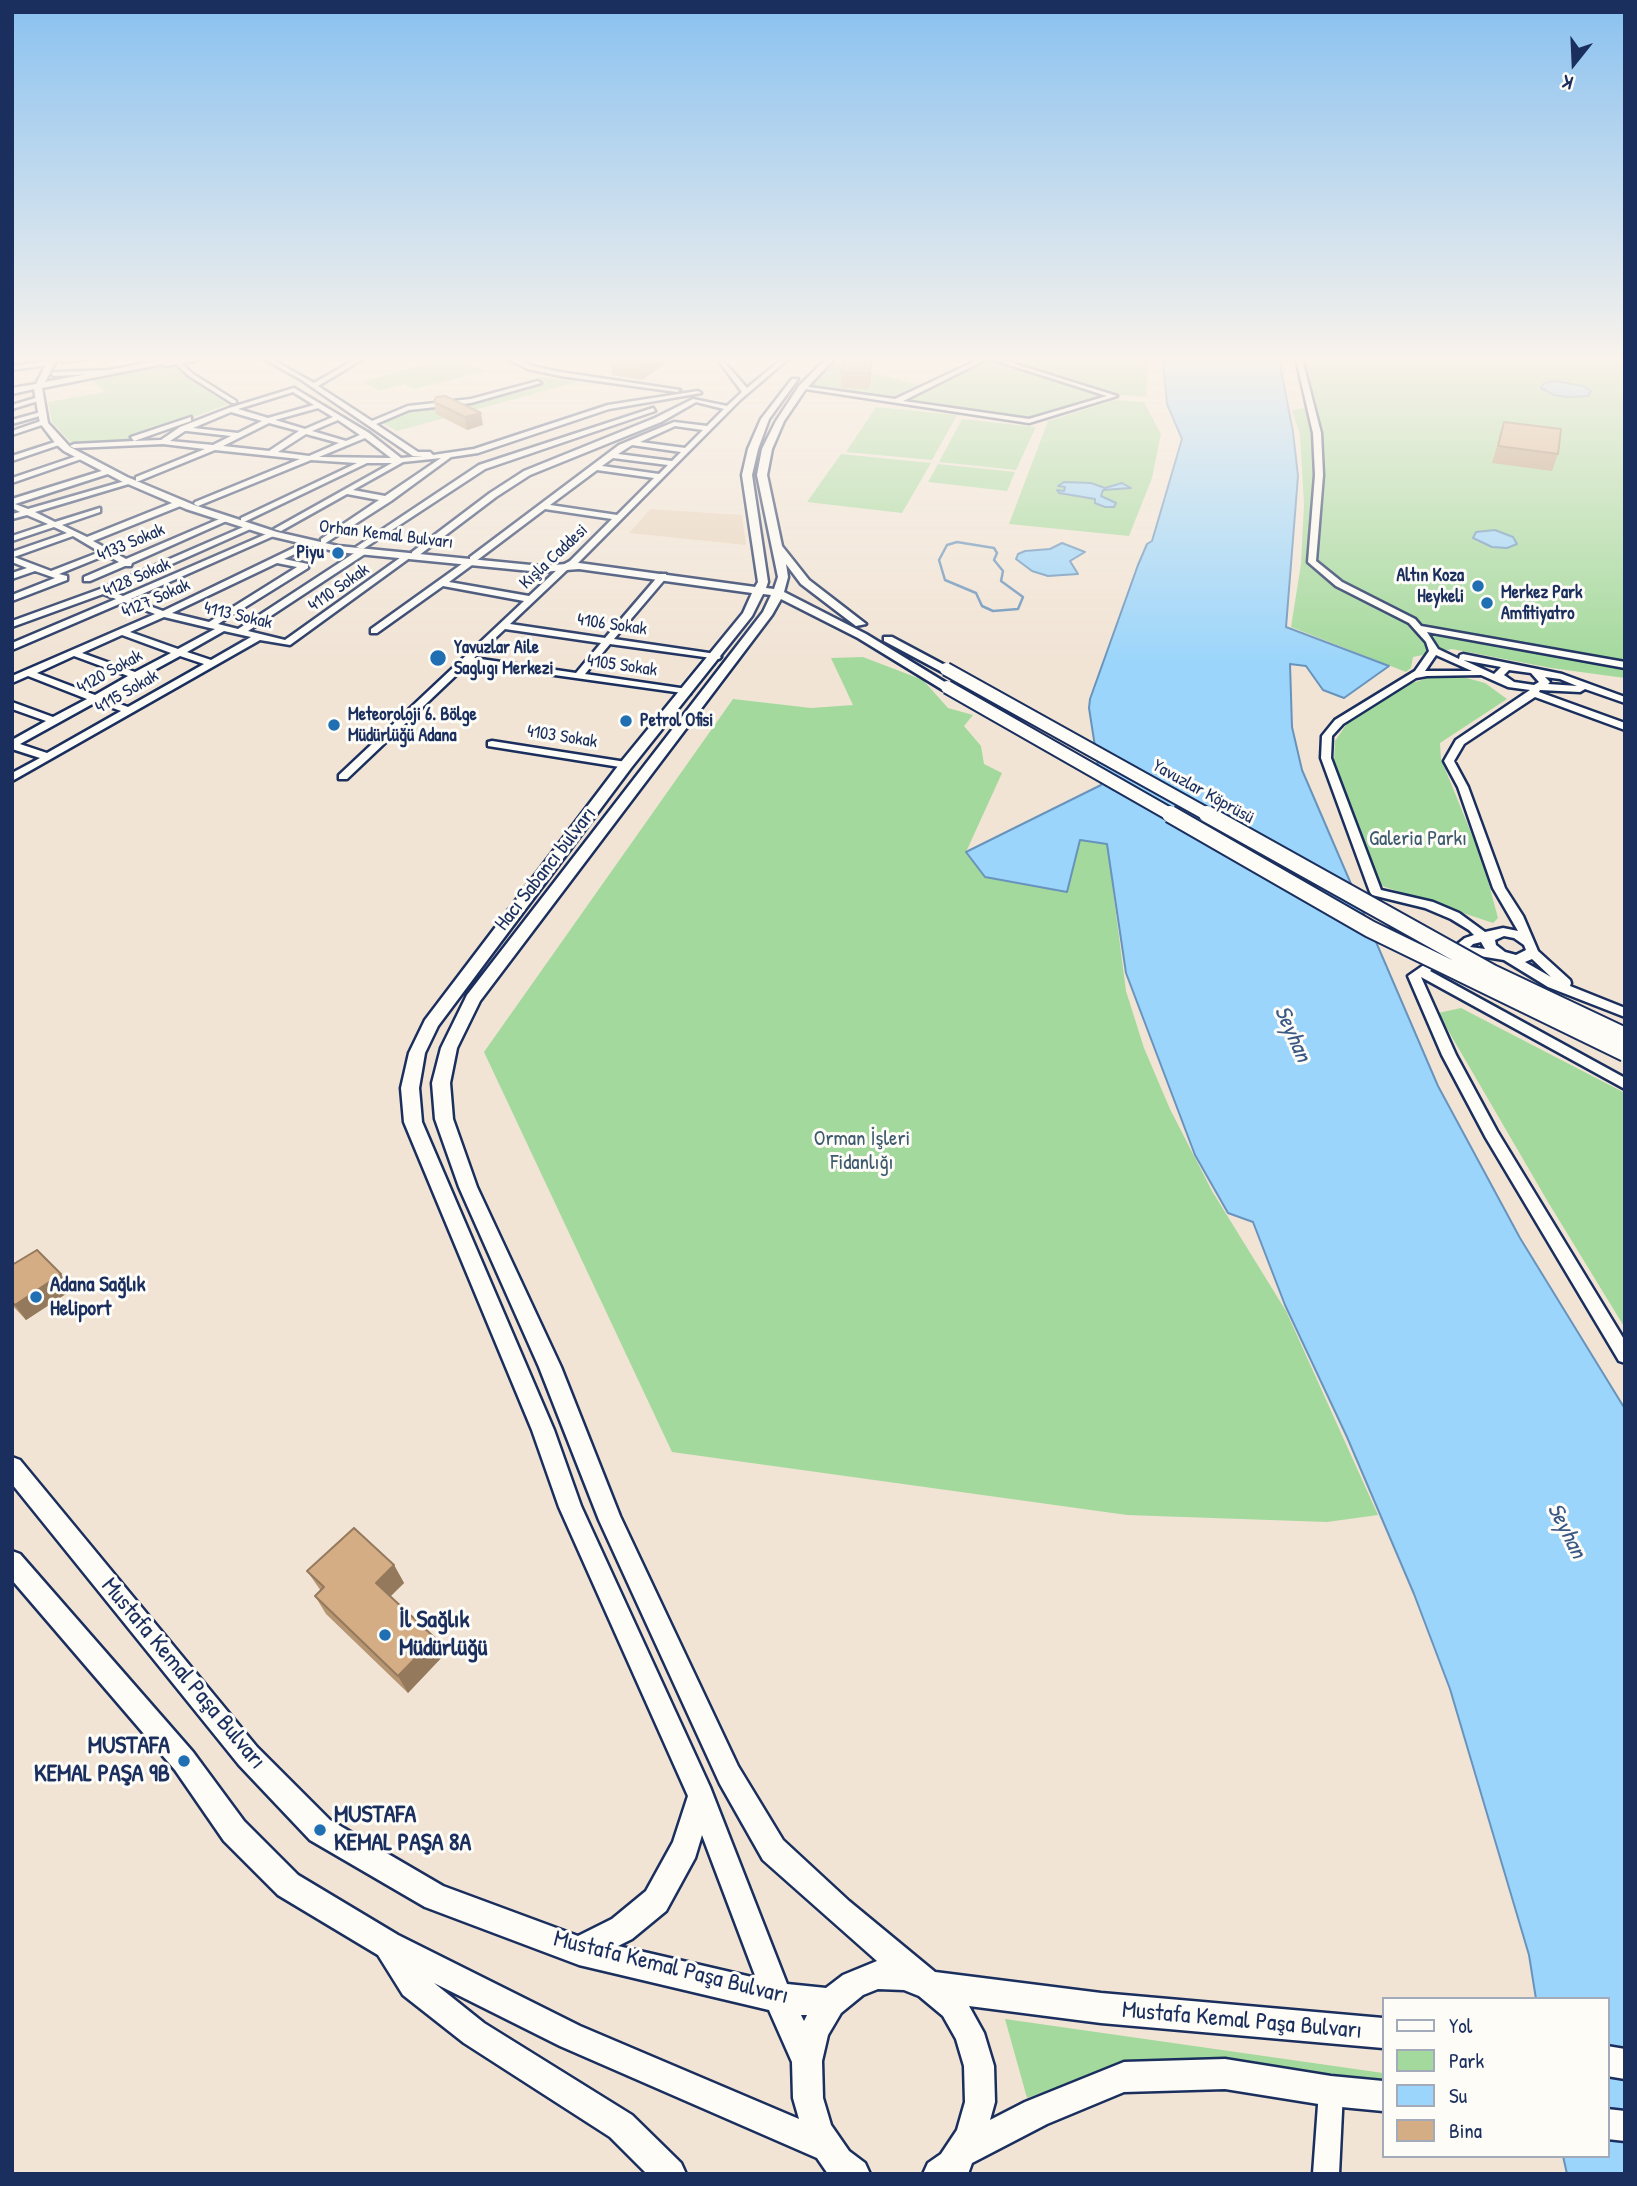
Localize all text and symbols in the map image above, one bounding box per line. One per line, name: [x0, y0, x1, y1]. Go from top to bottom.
north arrow: [1539, 28, 1609, 98]
text: K: [1559, 69, 1576, 97]
street label: Orhan Kemal Bulvarı: [318, 516, 454, 554]
street label: 4133 Sokak: [94, 519, 168, 567]
street label: Kışla Caddesi: [515, 520, 593, 594]
place label: Piyu: [296, 542, 324, 564]
marker: Piyu: [330, 545, 346, 561]
street label: 4128 Sokak: [100, 554, 174, 602]
street label: 4110 Sokak: [304, 559, 374, 617]
place label: Altın Koza Heykeli: [1397, 565, 1464, 608]
street label: 4127 Sokak: [119, 574, 193, 624]
marker: Altın Koza Heykeli: [1470, 578, 1486, 594]
place label: Merkez Park Amfitiyatro: [1501, 582, 1582, 624]
marker: Merkez Park Amfitiyatro: [1479, 595, 1495, 611]
street label: 4113 Sokak: [202, 598, 274, 634]
street label: 4106 Sokak: [576, 609, 648, 641]
place label: Yavuzlar Aile Saglıgı Merkezi: [454, 637, 554, 680]
street label: 4120 Sokak: [74, 645, 146, 699]
marker: Yavuzlar Aile Saglıgı Merkezi: [428, 648, 448, 668]
street label: 4105 Sokak: [586, 650, 658, 682]
street label: 4115 Sokak: [92, 665, 162, 719]
place label: Meteoroloji 6. Bölge Müdürlüğü Adana: [348, 704, 477, 746]
place label: Petrol Ofisi: [640, 710, 713, 732]
marker: Petrol Ofisi: [618, 713, 634, 729]
marker: Meteoroloji 6. Bölge Müdürlüğü Adana: [326, 717, 342, 733]
street label: 4103 Sokak: [525, 721, 599, 753]
street label: Yavuzlar Köprüsü: [1148, 755, 1258, 829]
street label: Hacı Sabancı bulvarı: [490, 802, 602, 936]
park label: Galeria Parkı: [1369, 826, 1467, 852]
water label: Seyhan: [1267, 1002, 1317, 1066]
park label: Orman İşleri Fidanlığı: [814, 1126, 910, 1176]
place label: Adana Sağlık Heliport: [50, 1272, 145, 1322]
marker: Adana Sağlık Heliport: [28, 1289, 44, 1305]
water label: Seyhan: [1540, 1499, 1592, 1563]
street label: Mustafa Kemal Paşa Bulvarı: [95, 1572, 271, 1776]
place label: İl Sağlık Müdürlüğü: [399, 1607, 487, 1663]
marker: İl Sağlık Müdürlüğü: [377, 1627, 393, 1643]
place label: MUSTAFA KEMAL PAŞA 9B: [34, 1733, 170, 1789]
marker: MUSTAFA KEMAL PAŞA 9B: [176, 1753, 192, 1769]
place label: MUSTAFA KEMAL PAŞA 8A: [334, 1802, 471, 1858]
marker: MUSTAFA KEMAL PAŞA 8A: [312, 1822, 328, 1838]
street label: Mustafa Kemal Paşa Bulvarı: [551, 1925, 791, 2011]
street label: Mustafa Kemal Paşa Bulvarı: [1121, 1996, 1363, 2046]
legend: [1382, 1997, 1609, 2158]
text: Yol: [1449, 2011, 1472, 2040]
text: Park: [1449, 2046, 1484, 2075]
text: Su: [1449, 2081, 1467, 2110]
text: Bina: [1449, 2116, 1482, 2145]

